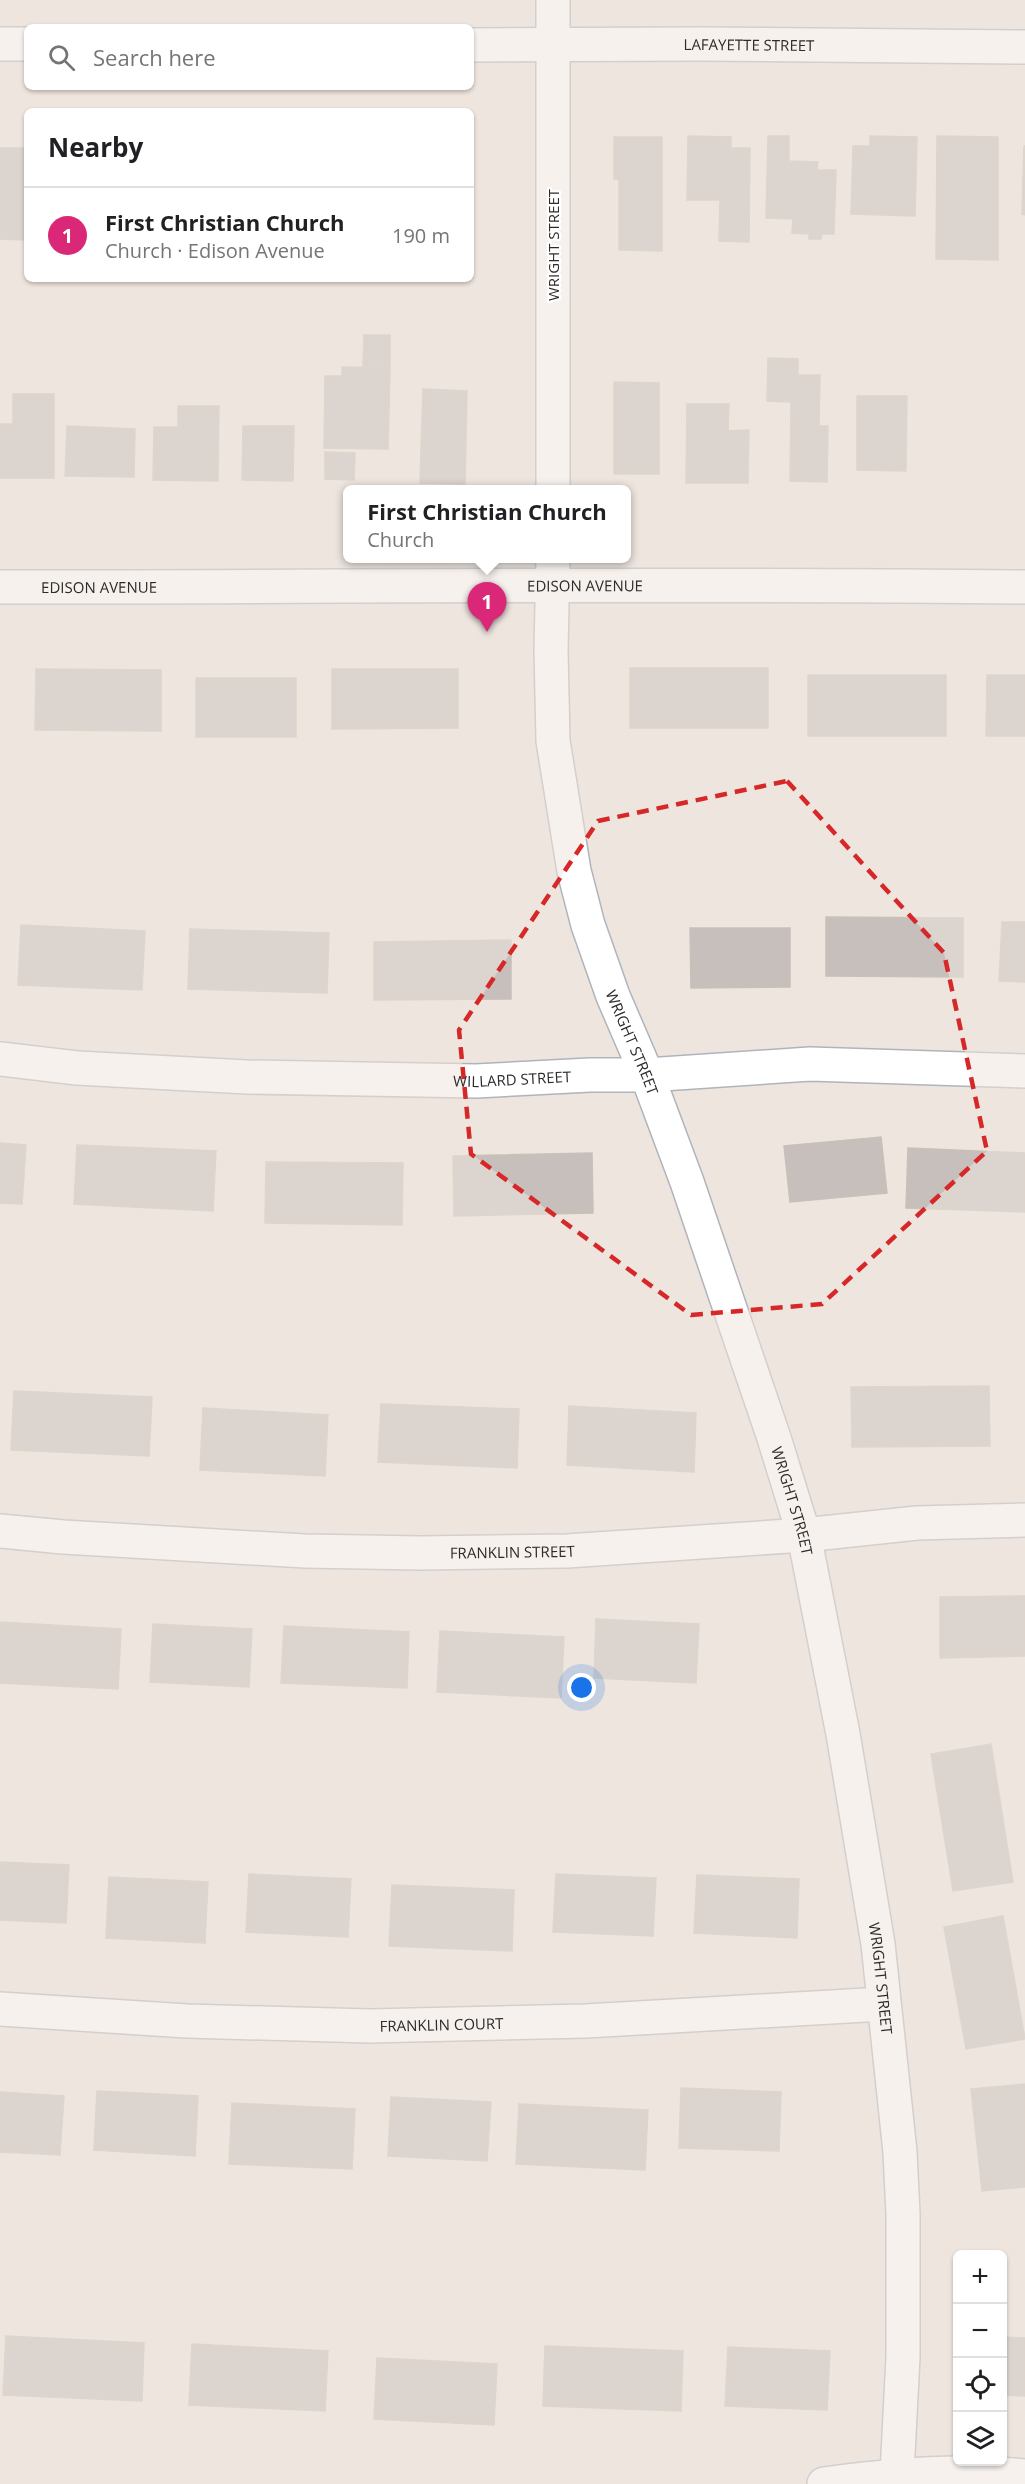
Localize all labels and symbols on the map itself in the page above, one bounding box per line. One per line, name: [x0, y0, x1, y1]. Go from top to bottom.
street label: LAFAYETTE STREET: [684, 34, 815, 55]
street label: WRIGHT STREET: [543, 188, 563, 301]
street label: EDISON AVENUE: [527, 575, 643, 595]
street label: EDISON AVENUE: [41, 577, 157, 597]
pin: 1: [468, 582, 506, 632]
street label: WRIGHT STREET: [601, 987, 664, 1098]
street label: WILLARD STREET: [453, 1066, 572, 1091]
street label: WRIGHT STREET: [767, 1444, 818, 1557]
street label: FRANKLIN STREET: [450, 1540, 576, 1563]
your location: [567, 1673, 596, 1702]
street label: WRIGHT STREET: [865, 1921, 898, 2036]
street label: FRANKLIN COURT: [379, 2013, 504, 2036]

